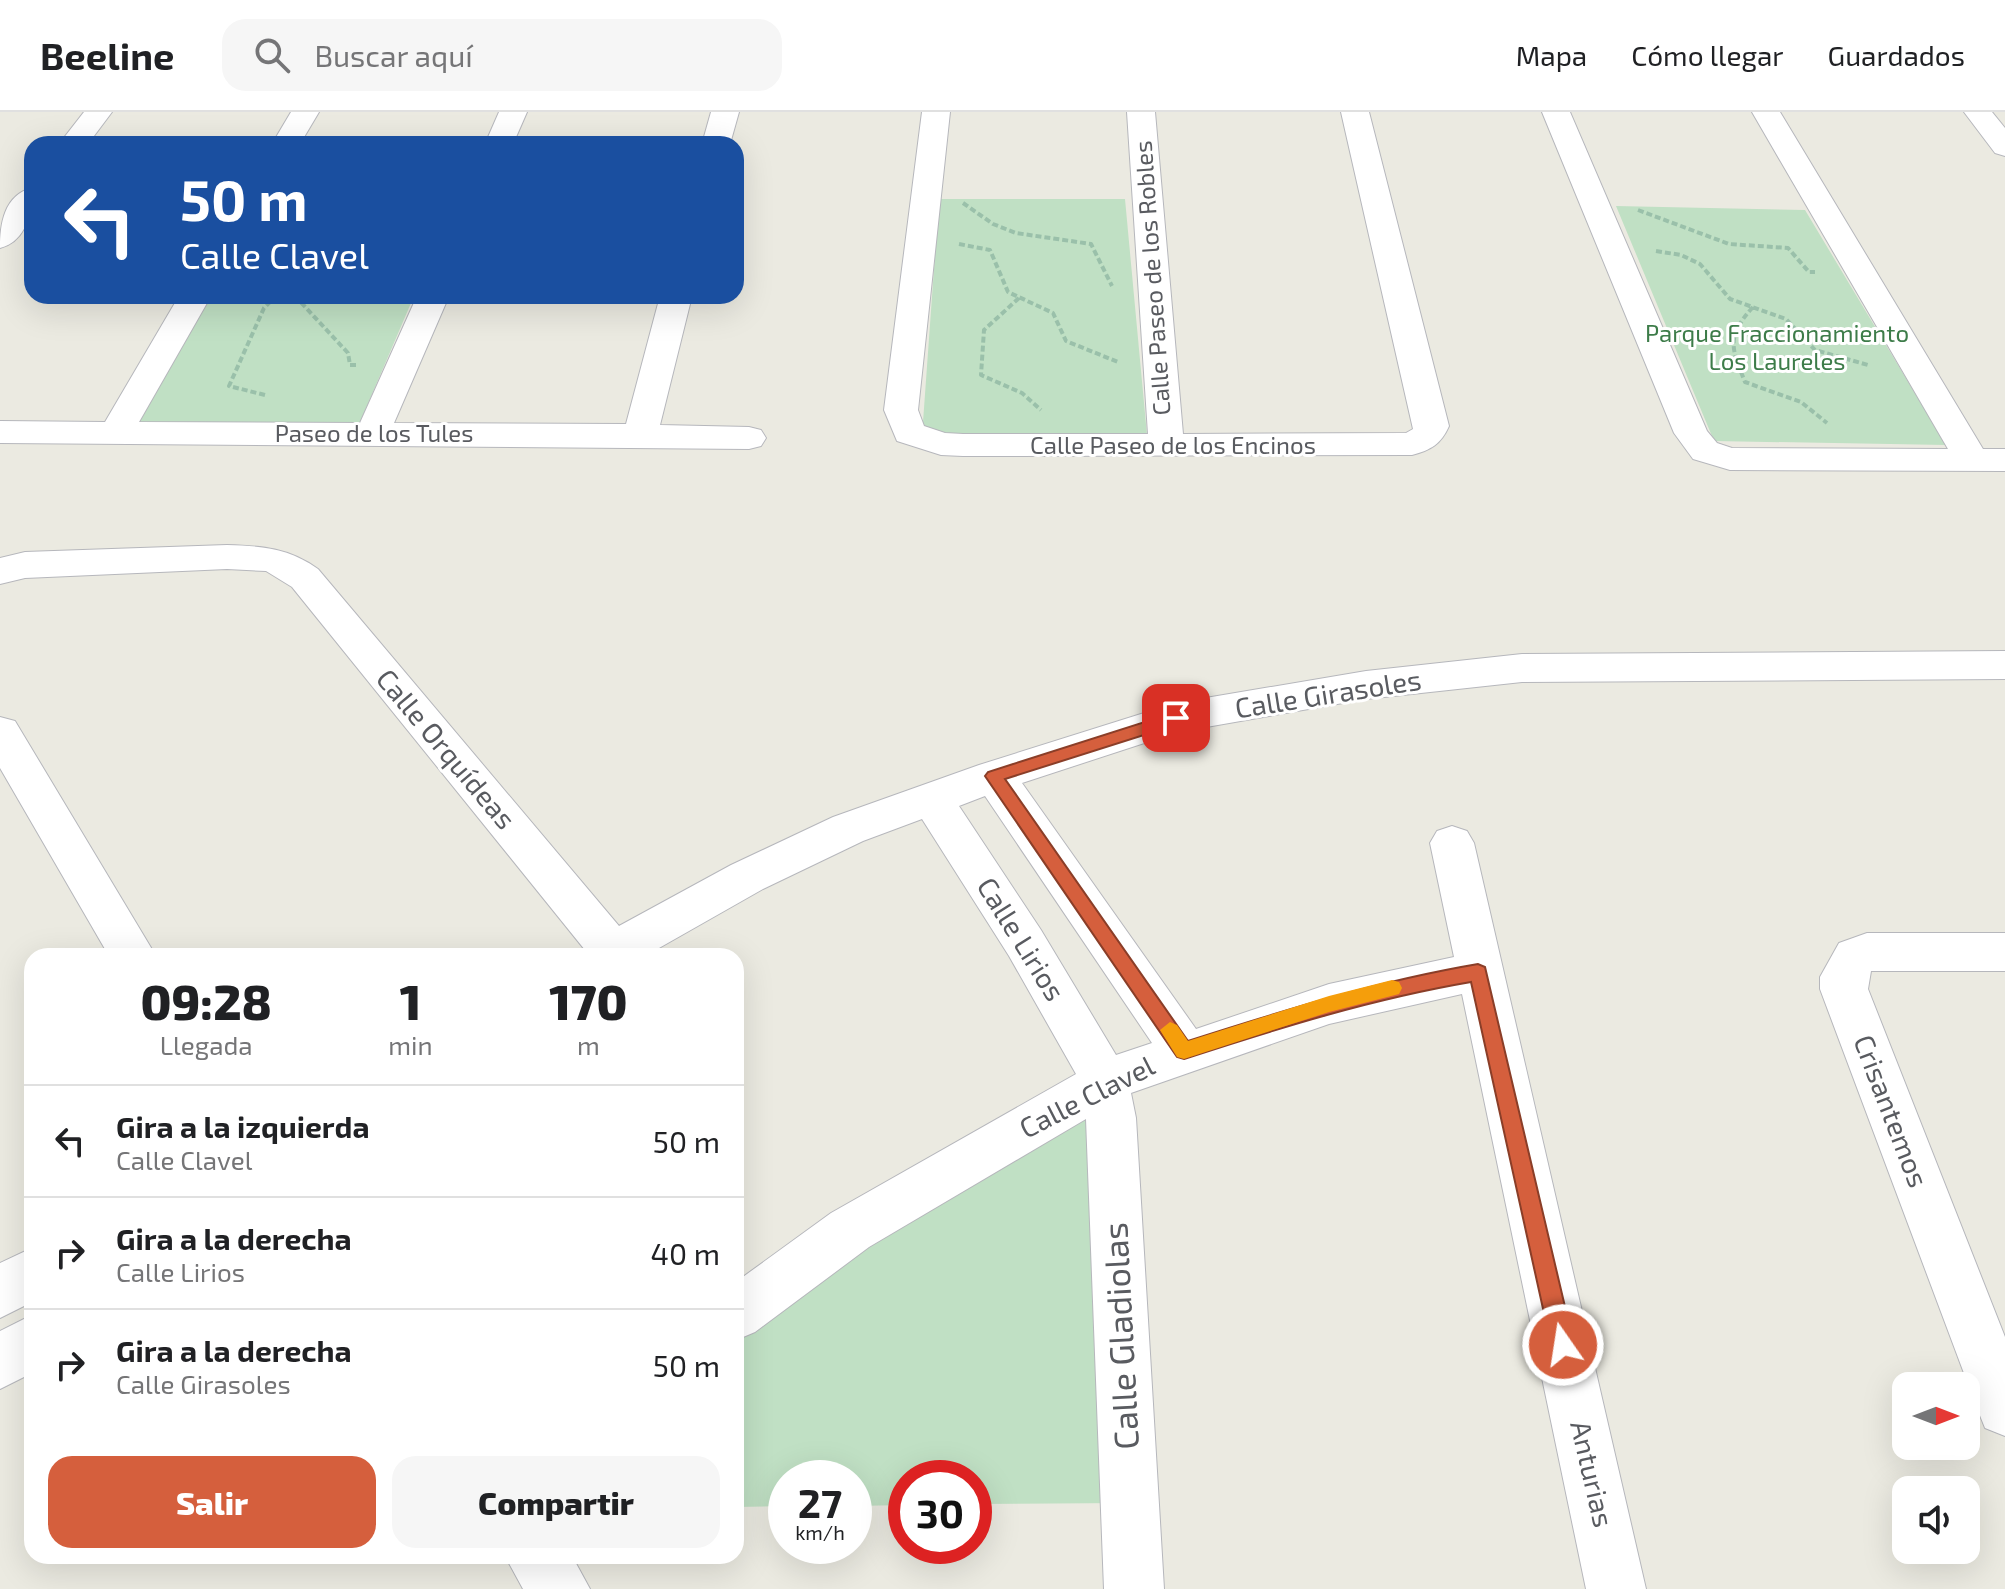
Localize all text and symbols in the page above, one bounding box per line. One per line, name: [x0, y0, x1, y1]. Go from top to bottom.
search box: [222, 19, 782, 91]
text: Beeline: [40, 32, 174, 78]
icon: search: [250, 33, 294, 77]
text: Buscar aquí: [314, 37, 473, 73]
text: Mapa: [1516, 38, 1587, 72]
text: Cómo llegar: [1631, 38, 1784, 72]
text: Guardados: [1828, 38, 1965, 72]
street label: Calle Paseo de los Robles: [1127, 140, 1176, 416]
text: 50 m: [180, 165, 308, 232]
icon: left: [48, 168, 152, 272]
text: Calle Clavel: [180, 233, 369, 276]
park label: Parque Fraccionamiento Los Laureles: [1645, 318, 1909, 375]
street label: Paseo de los Tules: [275, 418, 473, 447]
street label: Calle Paseo de los Encinos: [1030, 430, 1316, 459]
street label: Calle Orquídeas: [370, 661, 524, 835]
street label: Calle Girasoles: [1232, 662, 1423, 725]
pin: [1142, 684, 1210, 752]
icon: arrive: [1154, 696, 1198, 740]
street label: Calle Lirios: [971, 871, 1073, 1006]
text: 09:28: [140, 972, 272, 1030]
text: 1: [400, 972, 421, 1030]
text: 170: [549, 972, 628, 1030]
text: Llegada: [160, 1029, 253, 1060]
text: min: [388, 1029, 433, 1060]
text: m: [577, 1029, 600, 1060]
street label: Crisantemos: [1847, 1030, 1937, 1192]
street label: Calle Clavel: [1013, 1047, 1160, 1145]
text: Gira a la izquierda: [116, 1108, 370, 1144]
icon: left: [48, 1119, 92, 1163]
text: 50 m: [653, 1123, 720, 1159]
text: Calle Clavel: [116, 1144, 252, 1175]
text: Gira a la derecha: [116, 1220, 352, 1256]
street label: Calle Gladiolas: [1093, 1221, 1146, 1451]
icon: right: [48, 1231, 92, 1275]
text: 40 m: [650, 1235, 720, 1271]
text: Calle Lirios: [116, 1256, 245, 1287]
position arrow: [1521, 1303, 1605, 1387]
text: Gira a la derecha: [116, 1332, 352, 1368]
icon: right: [48, 1343, 92, 1387]
text: 50 m: [653, 1347, 720, 1383]
text: Calle Girasoles: [116, 1368, 291, 1399]
north arrow: [1892, 1372, 1980, 1460]
map controls: [1892, 1372, 1980, 1564]
street label: Anturias: [1564, 1417, 1622, 1530]
button: Salir: [48, 1456, 376, 1548]
button: Compartir: [392, 1456, 720, 1548]
speed limit sign: 30: [888, 1460, 992, 1564]
button: sound: [1892, 1476, 1980, 1564]
text: 27: [798, 1478, 842, 1526]
text: km/h: [795, 1520, 845, 1544]

